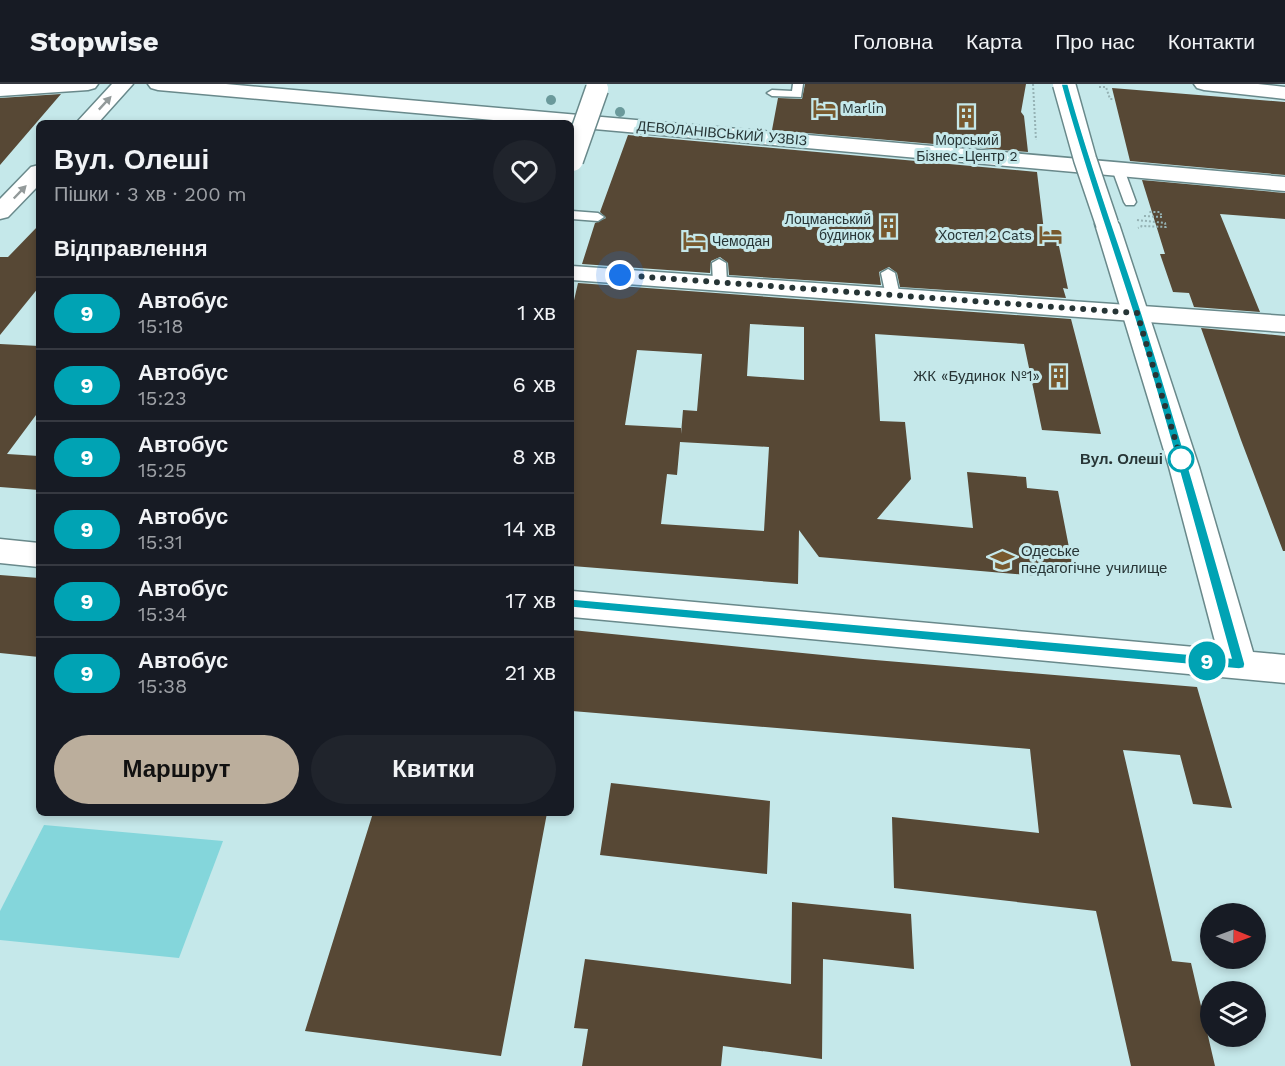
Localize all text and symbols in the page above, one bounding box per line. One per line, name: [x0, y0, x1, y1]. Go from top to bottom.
text: Stopwise: [30, 25, 159, 58]
text: Головна: [853, 29, 933, 54]
text: Карта: [966, 29, 1022, 54]
text: Про нас: [1055, 29, 1135, 54]
text: Контакти: [1168, 29, 1255, 54]
hotel icon: Marlin: [811, 95, 837, 121]
one-way arrow: [97, 97, 111, 111]
place label: Marlin: [842, 100, 884, 116]
building icon: Морський Бізнес-Центр 2: [954, 103, 980, 129]
street label: ДЕВОЛАНІВСЬКИЙ УЗВІЗ: [636, 117, 808, 148]
place label: Морський Бізнес-Центр 2: [916, 132, 1018, 164]
button: heart: [493, 140, 556, 203]
text: Вул. Олеші: [54, 143, 209, 176]
text: Пішки · 3 хв · 200 m: [54, 182, 247, 206]
one-way arrow: [12, 185, 26, 199]
place label: Лоцманський будинок: [785, 211, 872, 243]
building icon: Лоцманський будинок: [876, 214, 902, 240]
hotel icon: Хостел 2 Cats: [1037, 222, 1063, 248]
place label: Хостел 2 Cats: [938, 227, 1032, 243]
hotel icon: Чемодан: [681, 228, 707, 254]
place label: Чемодан: [712, 233, 770, 249]
text: Відправлення: [54, 236, 208, 261]
your location: [605, 260, 635, 290]
text: Автобус: [138, 288, 228, 313]
text: 1 хв: [517, 300, 556, 325]
text: 9: [81, 301, 93, 326]
text: 15:18: [138, 314, 183, 338]
text: Автобус: [138, 360, 228, 385]
building icon: ЖК «Будинок №1»: [1045, 363, 1071, 389]
place label: ЖК «Будинок №1»: [913, 367, 1040, 385]
text: 6 хв: [512, 372, 556, 397]
text: 9: [81, 373, 93, 398]
text: 15:23: [138, 386, 187, 410]
text: Автобус: [138, 432, 228, 457]
text: 8 хв: [512, 444, 556, 469]
text: 9: [81, 445, 93, 470]
marker: Вул. Олеші: [1168, 446, 1194, 472]
place label: Вул. Олеші: [1080, 450, 1163, 468]
text: 15:25: [138, 458, 187, 482]
text: Автобус: [138, 504, 228, 529]
text: 14 хв: [504, 516, 556, 541]
text: 9: [81, 517, 93, 542]
text: 15:31: [138, 530, 183, 554]
place label: Одеське педагогічне училище: [1021, 542, 1167, 577]
school or university icon: Одеське педагогічне училище: [990, 547, 1016, 573]
text: Автобус: [138, 576, 228, 601]
text: 17 хв: [506, 588, 556, 613]
text: 9: [81, 589, 93, 614]
text: 15:34: [138, 602, 187, 626]
line badge: 9: [1188, 642, 1226, 680]
text: Автобус: [138, 648, 228, 673]
text: 9: [1201, 649, 1213, 674]
text: 21 хв: [504, 660, 556, 685]
text: 9: [81, 661, 93, 686]
text: 15:38: [138, 674, 187, 698]
button: Маршрут: [54, 735, 299, 804]
button: Квитки: [311, 735, 556, 804]
north arrow: [1200, 903, 1266, 969]
map controls: [1200, 903, 1266, 1047]
button: layers: [1200, 981, 1266, 1047]

